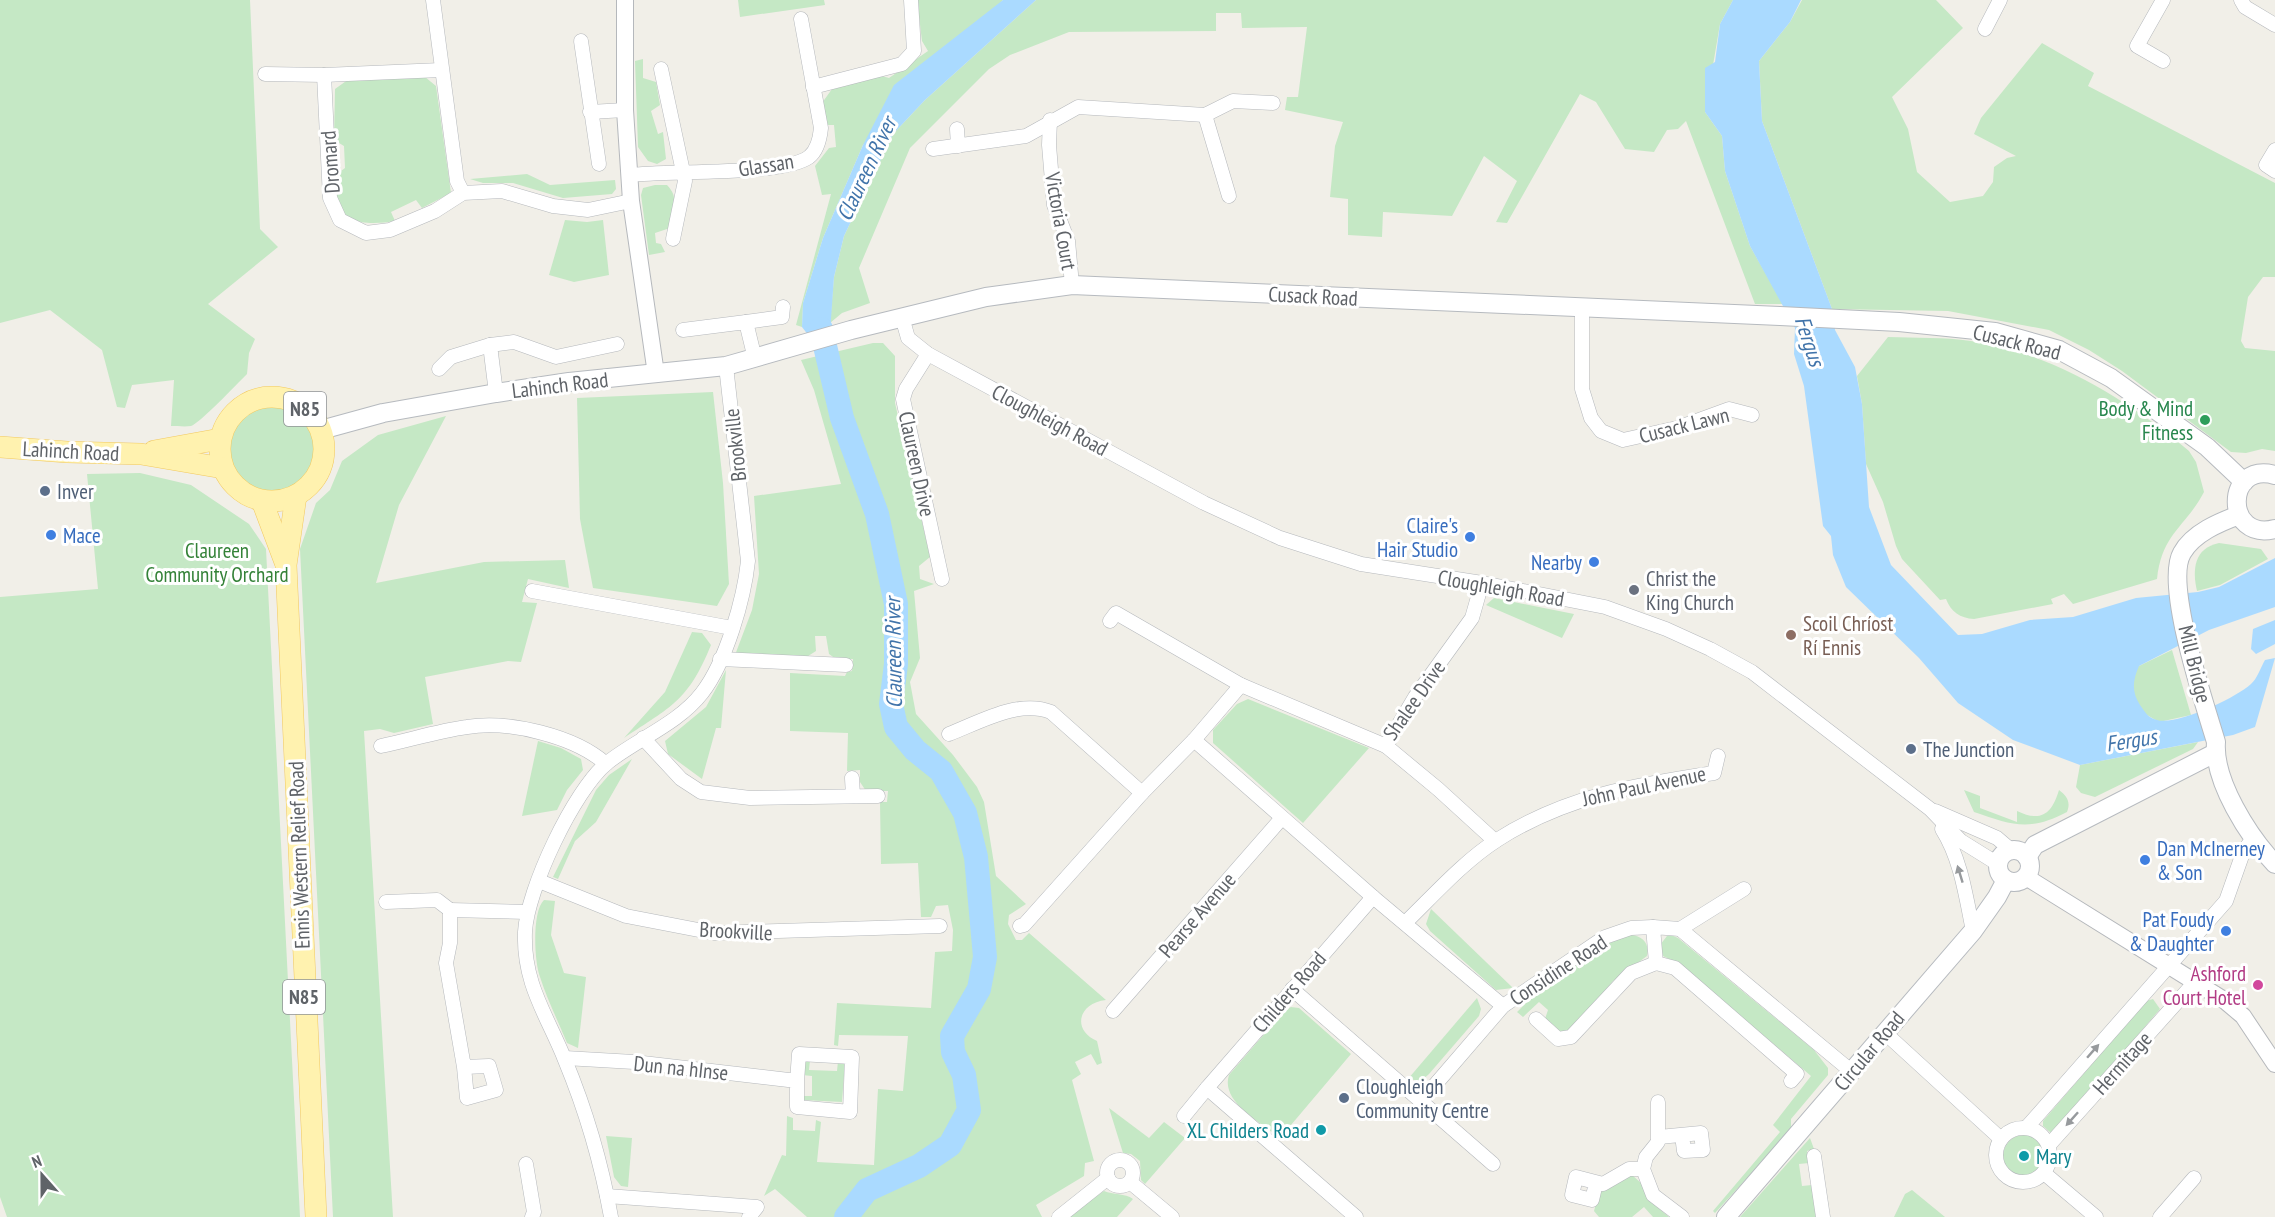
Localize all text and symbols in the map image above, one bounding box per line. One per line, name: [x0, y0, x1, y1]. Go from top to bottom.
water label: Claureen River: [830, 110, 903, 225]
street label: Dromard: [314, 130, 346, 194]
street label: Glassan: [737, 147, 795, 183]
street label: Victoria Court: [1039, 169, 1083, 272]
street label: Cusack Road: [1268, 280, 1358, 312]
water label: Fergus: [1789, 313, 1832, 372]
street label: Cusack Road: [1970, 318, 2064, 366]
street label: Lahinch Road: [510, 366, 610, 404]
street label: Cloughleigh Road: [987, 378, 1113, 462]
road number: N85: [284, 392, 326, 426]
place label: Body & Mind Fitness: [2099, 395, 2193, 446]
street label: Cusack Lawn: [1636, 401, 1732, 449]
street label: Brookville: [718, 407, 752, 483]
street label: Claureen Drive: [893, 409, 941, 519]
marker: Body & Mind Fitness: [2198, 413, 2212, 427]
street label: Lahinch Road: [22, 435, 120, 467]
place label: Inver: [57, 478, 94, 505]
marker: Inver: [38, 484, 52, 498]
place label: Claire's Hair Studio: [1377, 512, 1458, 563]
place label: Mace: [63, 522, 101, 549]
marker: Mace: [44, 528, 58, 542]
marker: Claire's Hair Studio: [1463, 530, 1477, 544]
park label: Claureen Community Orchard: [146, 537, 288, 588]
place label: Nearby: [1531, 549, 1582, 576]
marker: Nearby: [1587, 555, 1601, 569]
street label: Cloughleigh Road: [1436, 564, 1566, 612]
place label: Christ the King Church: [1646, 565, 1734, 616]
marker: Christ the King Church: [1627, 583, 1641, 597]
water label: Claureen River: [878, 594, 908, 709]
place label: Scoil Chríost Rí Ennis: [1803, 610, 1893, 661]
street label: Mill Bridge: [2172, 622, 2218, 706]
marker: Scoil Chríost Rí Ennis: [1784, 628, 1798, 642]
street label: Shalee Drive: [1377, 655, 1451, 745]
water label: Fergus: [2104, 722, 2161, 758]
place label: The Junction: [1923, 736, 2014, 763]
marker: The Junction: [1904, 742, 1918, 756]
street label: John Paul Avenue: [1579, 760, 1708, 812]
street label: Ennis Western Relief Road: [282, 761, 316, 949]
place label: Dan McInerney & Son: [2157, 835, 2265, 886]
marker: Dan McInerney & Son: [2138, 853, 2152, 867]
one-way arrow: [1955, 865, 1964, 883]
street label: Pearse Avenue: [1153, 867, 1241, 963]
place label: Pat Foudy & Daughter: [2129, 906, 2214, 957]
street label: Brookville: [699, 916, 773, 946]
marker: Pat Foudy & Daughter: [2219, 924, 2233, 938]
street label: Considine Road: [1504, 929, 1612, 1011]
street label: Childers Road: [1246, 946, 1332, 1038]
place label: Ashford Court Hotel: [2163, 960, 2246, 1011]
marker: Ashford Court Hotel: [2251, 978, 2265, 992]
road number: N85: [283, 980, 325, 1014]
street label: Circular Road: [1828, 1006, 1910, 1096]
street label: Hermitage: [2087, 1026, 2157, 1100]
one-way arrow: [2086, 1044, 2099, 1059]
street label: Dun na hInse: [632, 1050, 730, 1086]
place label: Cloughleigh Community Centre: [1356, 1073, 1489, 1124]
marker: Cloughleigh Community Centre: [1337, 1091, 1351, 1105]
one-way arrow: [2066, 1111, 2079, 1126]
place label: XL Childers Road: [1187, 1117, 1309, 1144]
marker: XL Childers Road: [1314, 1123, 1328, 1137]
place label: Mary: [2036, 1143, 2072, 1170]
north arrow: [12, 1145, 72, 1205]
marker: Mary: [2017, 1149, 2031, 1163]
text: N: [29, 1150, 44, 1172]

